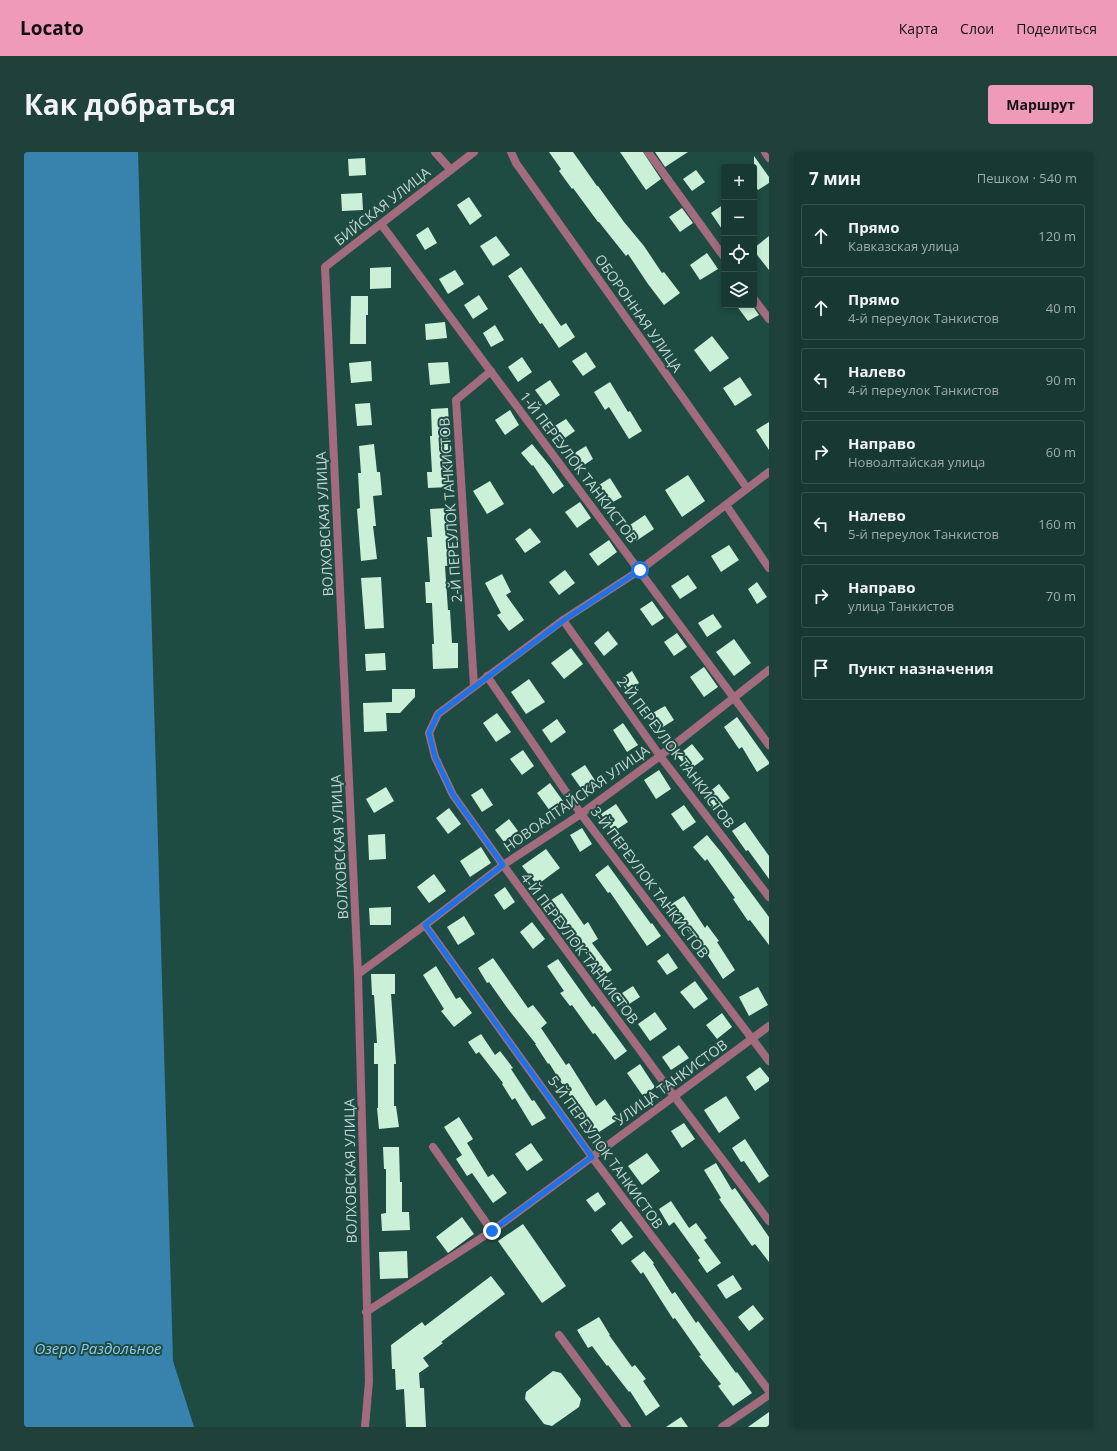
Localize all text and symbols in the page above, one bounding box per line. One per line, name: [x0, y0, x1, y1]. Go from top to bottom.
text: Locato: [20, 15, 84, 41]
text: Карта: [899, 19, 938, 38]
text: Слои: [960, 19, 994, 38]
text: Поделиться: [1016, 19, 1097, 38]
text: Как добраться: [24, 85, 236, 123]
button: Маршрут: [988, 85, 1093, 124]
street label: БИЙСКАЯ УЛИЦА: [330, 162, 434, 249]
map controls: [721, 164, 757, 308]
button: +: [721, 164, 757, 200]
text: 7 мин: [809, 167, 861, 190]
text: Пешком · 540 m: [977, 169, 1077, 187]
button: −: [721, 200, 757, 236]
text: Прямо: [848, 217, 900, 237]
icon: ahead: [810, 225, 832, 247]
text: 120 m: [1038, 227, 1076, 245]
button: locate: [721, 236, 757, 272]
text: Кавказская улица: [848, 237, 959, 255]
street label: ОБОРОННАЯ УЛИЦА: [591, 250, 687, 376]
button: layers: [721, 272, 757, 308]
text: Прямо: [848, 289, 900, 309]
icon: ahead: [810, 297, 832, 319]
text: 40 m: [1046, 299, 1076, 317]
text: 4-й переулок Танкистов: [848, 309, 999, 327]
text: Налево: [848, 361, 906, 381]
icon: left: [810, 369, 832, 391]
text: 90 m: [1046, 371, 1076, 389]
text: 4-й переулок Танкистов: [848, 381, 999, 399]
street label: 1-Й ПЕРЕУЛОК ТАНКИСТОВ: [516, 387, 642, 547]
street label: 2-Й ПЕРЕУЛОК ТАНКИСТОВ: [434, 417, 466, 603]
text: Направо: [848, 433, 916, 453]
icon: right: [810, 441, 832, 463]
text: 60 m: [1046, 443, 1076, 461]
street label: ВОЛХОВСКАЯ УЛИЦА: [311, 451, 337, 597]
text: Новоалтайская улица: [848, 453, 985, 471]
text: Налево: [848, 505, 906, 525]
icon: left: [810, 513, 832, 535]
text: 160 m: [1038, 515, 1076, 533]
text: 5-й переулок Танкистов: [848, 525, 999, 543]
route start: [631, 561, 649, 579]
text: Направо: [848, 577, 916, 597]
icon: right: [810, 585, 832, 607]
text: 70 m: [1046, 587, 1076, 605]
text: улица Танкистов: [848, 597, 954, 615]
icon: arrive: [810, 657, 832, 679]
text: Пункт назначения: [848, 658, 994, 678]
street label: 2-Й ПЕРЕУЛОК ТАНКИСТОВ: [613, 672, 739, 832]
street label: НОВОАЛТАЙСКАЯ УЛИЦА: [499, 740, 653, 856]
street label: ВОЛХОВСКАЯ УЛИЦА: [326, 774, 352, 920]
street label: 3-Й ПЕРЕУЛОК ТАНКИСТОВ: [587, 802, 713, 962]
street label: 4-Й ПЕРЕУЛОК ТАНКИСТОВ: [517, 868, 643, 1028]
street label: УЛИЦА ТАНКИСТОВ: [611, 1035, 731, 1129]
street label: 5-Й ПЕРЕУЛОК ТАНКИСТОВ: [544, 1072, 668, 1232]
street label: ВОЛХОВСКАЯ УЛИЦА: [339, 1098, 361, 1244]
route end: [483, 1222, 501, 1240]
water label: Озеро Раздольное: [34, 1338, 162, 1358]

